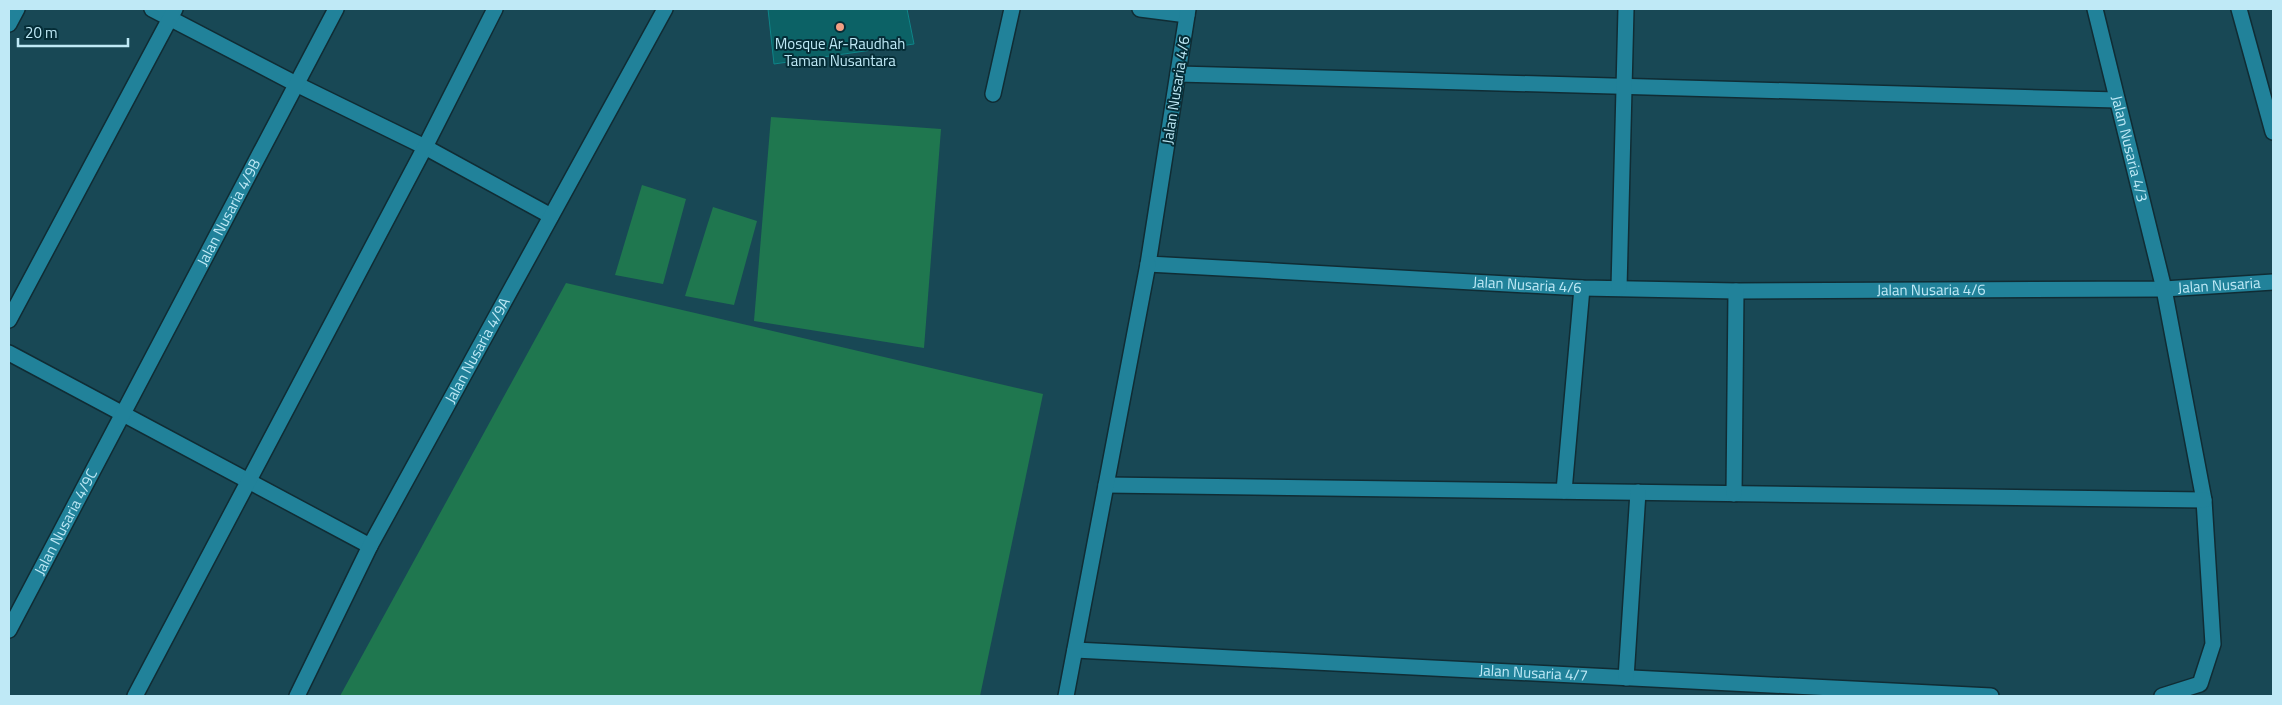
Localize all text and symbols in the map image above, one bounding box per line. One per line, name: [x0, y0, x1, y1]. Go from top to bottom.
scale bar: [18, 15, 128, 47]
text: 20 m: [25, 21, 58, 44]
marker: Mosque Ar-Raudhah Taman Nusantara: [834, 21, 846, 33]
place label: Mosque Ar-Raudhah Taman Nusantara: [775, 32, 905, 72]
street label: Jalan Nusaria 4/6: [1156, 34, 1195, 146]
street label: Jalan Nusaria 4/3: [2106, 93, 2154, 204]
street label: Jalan Nusaria 4/9B: [191, 154, 266, 270]
street label: Jalan Nusaria 4/6: [1472, 270, 1582, 299]
street label: Jalan Nusaria: [2177, 271, 2262, 299]
street label: Jalan Nusaria 4/6: [1877, 278, 1986, 301]
street label: Jalan Nusaria 4/9A: [439, 293, 516, 407]
street label: Jalan Nusaria 4/9C: [28, 465, 103, 579]
street label: Jalan Nusaria 4/7: [1478, 658, 1589, 687]

